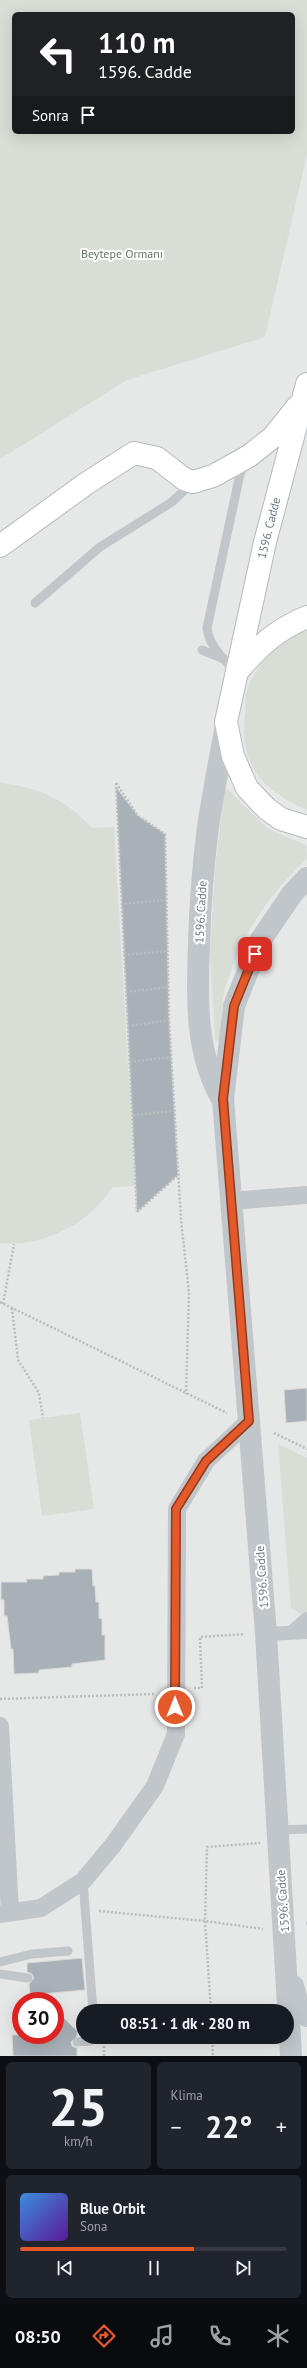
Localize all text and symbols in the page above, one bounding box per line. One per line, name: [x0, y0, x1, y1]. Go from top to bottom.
text: 110 m: [98, 24, 175, 61]
icon: left: [32, 28, 84, 80]
text: 1596. Cadde: [98, 60, 192, 83]
icon: arrive: [77, 104, 99, 126]
text: Sonra: [32, 106, 69, 125]
park label: Beytepe Ormanı: [81, 246, 163, 261]
street label: 1596. Cadde: [254, 496, 283, 560]
street label: 1596. Cadde: [191, 880, 210, 944]
pin: [238, 937, 272, 971]
icon: arrive: [244, 943, 266, 965]
street label: 1596. Cadde: [252, 1545, 271, 1609]
position arrow: [154, 1686, 196, 1728]
street label: 1596. Cadde: [273, 1869, 292, 1933]
speed limit sign: 30: [12, 1992, 64, 2044]
text: 08:51 · 1 dk · 280 m: [120, 2014, 250, 2033]
text: 25: [49, 2073, 108, 2140]
text: Klima: [171, 2087, 203, 2104]
text: 22°: [205, 2107, 252, 2146]
text: −: [171, 2113, 182, 2141]
text: +: [276, 2113, 287, 2141]
text: km/h: [64, 2133, 93, 2150]
text: Blue Orbit: [80, 2199, 145, 2218]
text: Sona: [80, 2218, 107, 2235]
icon: previous: [54, 2257, 76, 2279]
icon: pause: [143, 2257, 165, 2279]
icon: next: [232, 2257, 254, 2279]
icon: directions: [90, 2322, 118, 2350]
icon: music: [148, 2322, 176, 2350]
icon: phone: [206, 2322, 234, 2350]
icon: climate: [264, 2322, 292, 2350]
text: 08:50: [15, 2325, 61, 2348]

